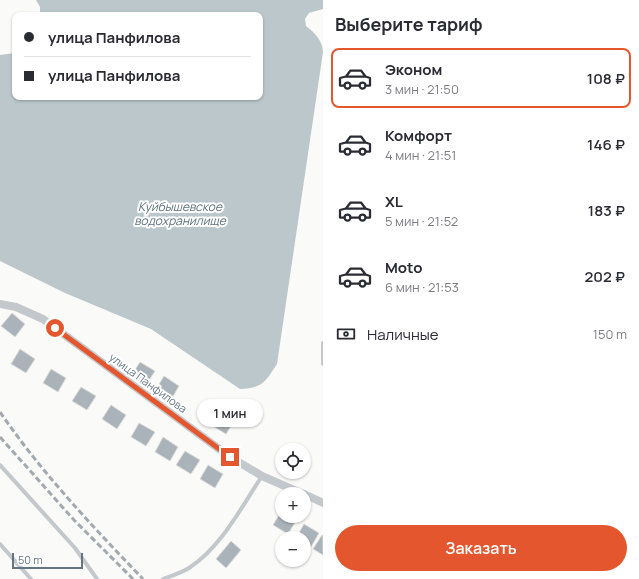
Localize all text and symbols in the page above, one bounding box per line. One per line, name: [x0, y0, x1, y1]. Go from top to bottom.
text: Выберите тариф: [335, 12, 483, 36]
text: улица Панфилова: [48, 27, 180, 48]
text: Эконом: [385, 59, 442, 80]
icon: car: [337, 60, 373, 96]
text: улица Панфилова: [48, 65, 180, 86]
text: 108 ₽: [587, 68, 625, 89]
text: 3 мин · 21:50: [385, 80, 459, 98]
text: Комфорт: [385, 125, 452, 146]
icon: car: [337, 126, 373, 162]
text: 146 ₽: [587, 134, 625, 155]
text: 4 мин · 21:51: [385, 146, 456, 164]
text: XL: [385, 191, 403, 212]
icon: car: [337, 192, 373, 228]
water label: Куйбышевское водохранилище: [134, 198, 227, 229]
text: 183 ₽: [588, 200, 625, 221]
text: 5 мин · 21:52: [385, 212, 458, 230]
text: Moto: [385, 257, 422, 278]
icon: car: [337, 258, 373, 294]
text: 202 ₽: [585, 266, 625, 287]
text: 6 мин · 21:53: [385, 278, 459, 296]
route start: [46, 319, 64, 337]
icon: cash: [335, 323, 357, 345]
text: Наличные: [367, 324, 439, 345]
text: 150 m: [593, 325, 627, 343]
street label: улица Панфилова: [106, 349, 190, 416]
callout: 1 мин: [197, 399, 263, 427]
text: 1 мин: [213, 404, 247, 422]
map controls: [275, 443, 311, 567]
button: locate: [275, 443, 311, 479]
route end: [221, 448, 239, 466]
button: +: [275, 487, 311, 523]
button: Заказать: [335, 525, 627, 571]
button: −: [275, 531, 311, 567]
scale bar: [12, 551, 83, 570]
text: 50 m: [18, 552, 43, 567]

